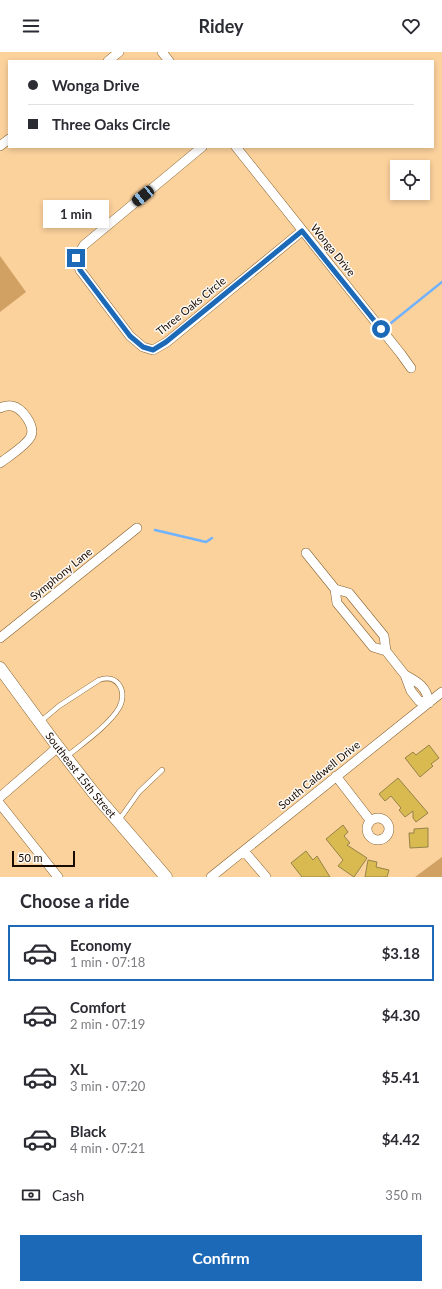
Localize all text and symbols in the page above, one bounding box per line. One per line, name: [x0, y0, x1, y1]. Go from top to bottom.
icon: menu: [20, 15, 42, 37]
text: Ridey: [198, 15, 244, 37]
icon: heart: [400, 15, 422, 37]
text: Wonga Drive: [52, 76, 139, 94]
text: Three Oaks Circle: [52, 115, 170, 133]
map controls: [390, 160, 430, 200]
button: locate: [390, 160, 430, 200]
car: [130, 184, 156, 208]
callout: 1 min: [43, 200, 109, 228]
text: 1 min: [60, 206, 92, 222]
street label: Wonga Drive: [308, 221, 359, 279]
route end: [67, 249, 85, 267]
street label: Three Oaks Circle: [153, 274, 228, 338]
route start: [372, 320, 390, 338]
street label: Symphony Lane: [27, 544, 95, 603]
street label: Southeast 15th Street: [43, 729, 119, 820]
street label: South Caldwell Drive: [275, 738, 362, 812]
scale bar: [12, 849, 75, 868]
text: 50 m: [18, 851, 43, 864]
text: Choose a ride: [20, 890, 129, 912]
icon: car: [22, 935, 58, 971]
text: Economy: [70, 936, 131, 954]
text: $3.18: [382, 944, 420, 962]
text: 1 min · 07:18: [70, 954, 145, 970]
icon: car: [22, 997, 58, 1033]
text: Comfort: [70, 998, 126, 1016]
text: $4.30: [382, 1006, 420, 1024]
text: 2 min · 07:19: [70, 1016, 145, 1032]
icon: car: [22, 1059, 58, 1095]
text: XL: [70, 1060, 88, 1078]
text: $5.41: [382, 1068, 420, 1086]
text: 3 min · 07:20: [70, 1078, 145, 1094]
icon: car: [22, 1121, 58, 1157]
text: Black: [70, 1122, 106, 1140]
text: $4.42: [382, 1130, 420, 1148]
text: 4 min · 07:21: [70, 1140, 145, 1156]
icon: cash: [20, 1184, 42, 1206]
text: Cash: [52, 1186, 84, 1204]
text: 350 m: [385, 1187, 422, 1203]
button: Confirm: [20, 1235, 422, 1281]

